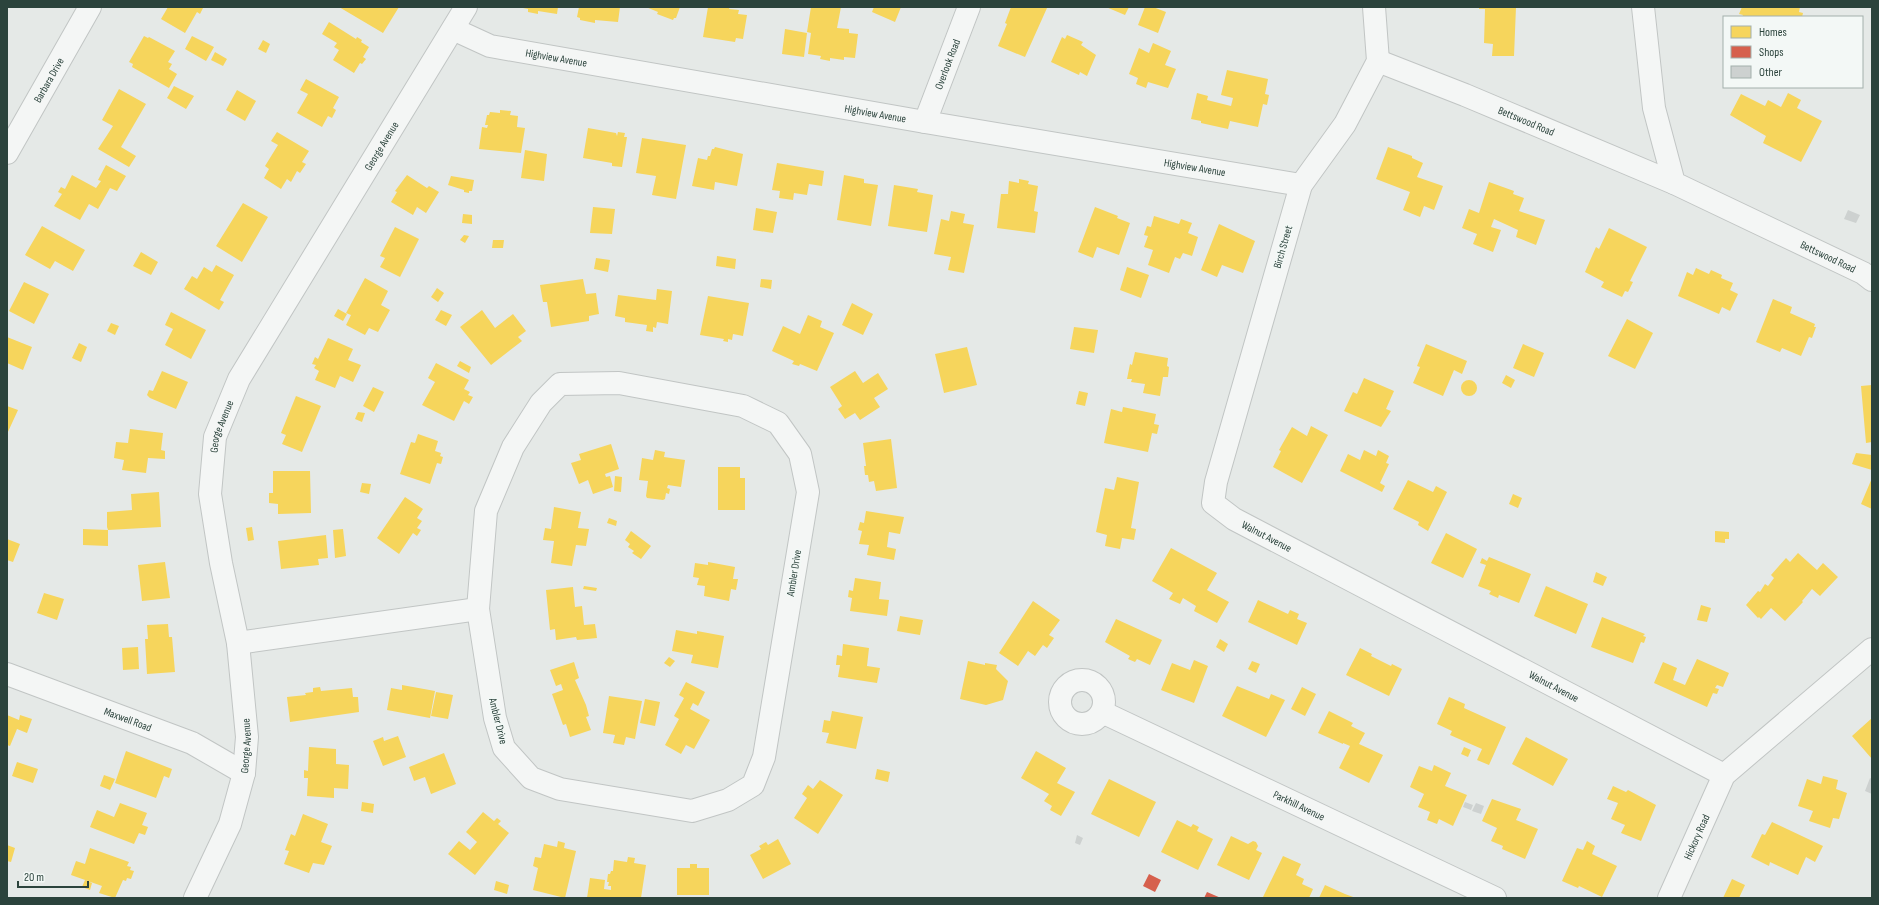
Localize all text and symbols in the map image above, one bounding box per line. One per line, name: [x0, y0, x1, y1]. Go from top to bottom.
legend: [1723, 16, 1863, 88]
text: Homes: [1759, 25, 1787, 40]
street label: Overlook Road: [932, 37, 963, 91]
text: Shops: [1759, 45, 1784, 60]
street label: Highview Avenue: [524, 46, 588, 69]
street label: Barbara Drive: [31, 55, 66, 105]
text: Other: [1759, 65, 1783, 80]
street label: Highview Avenue: [844, 102, 907, 125]
street label: Bettswood Road: [1496, 103, 1557, 139]
street label: George Avenue: [361, 119, 401, 173]
street label: Highview Avenue: [1163, 156, 1227, 179]
street label: Birch Street: [1271, 223, 1295, 270]
street label: Bettswood Road: [1798, 238, 1858, 275]
street label: George Avenue: [207, 398, 236, 453]
street label: Walnut Avenue: [1240, 518, 1294, 555]
street label: Ambler Drive: [784, 549, 804, 598]
street label: Walnut Avenue: [1527, 668, 1581, 705]
street label: Ambler Drive: [486, 696, 510, 745]
street label: Maxwell Road: [102, 704, 154, 734]
street label: George Avenue: [238, 718, 254, 774]
street label: Parkhill Avenue: [1271, 787, 1327, 823]
street label: Hickory Road: [1681, 812, 1712, 862]
scale bar: [18, 863, 88, 889]
text: 20 m: [24, 870, 44, 885]

